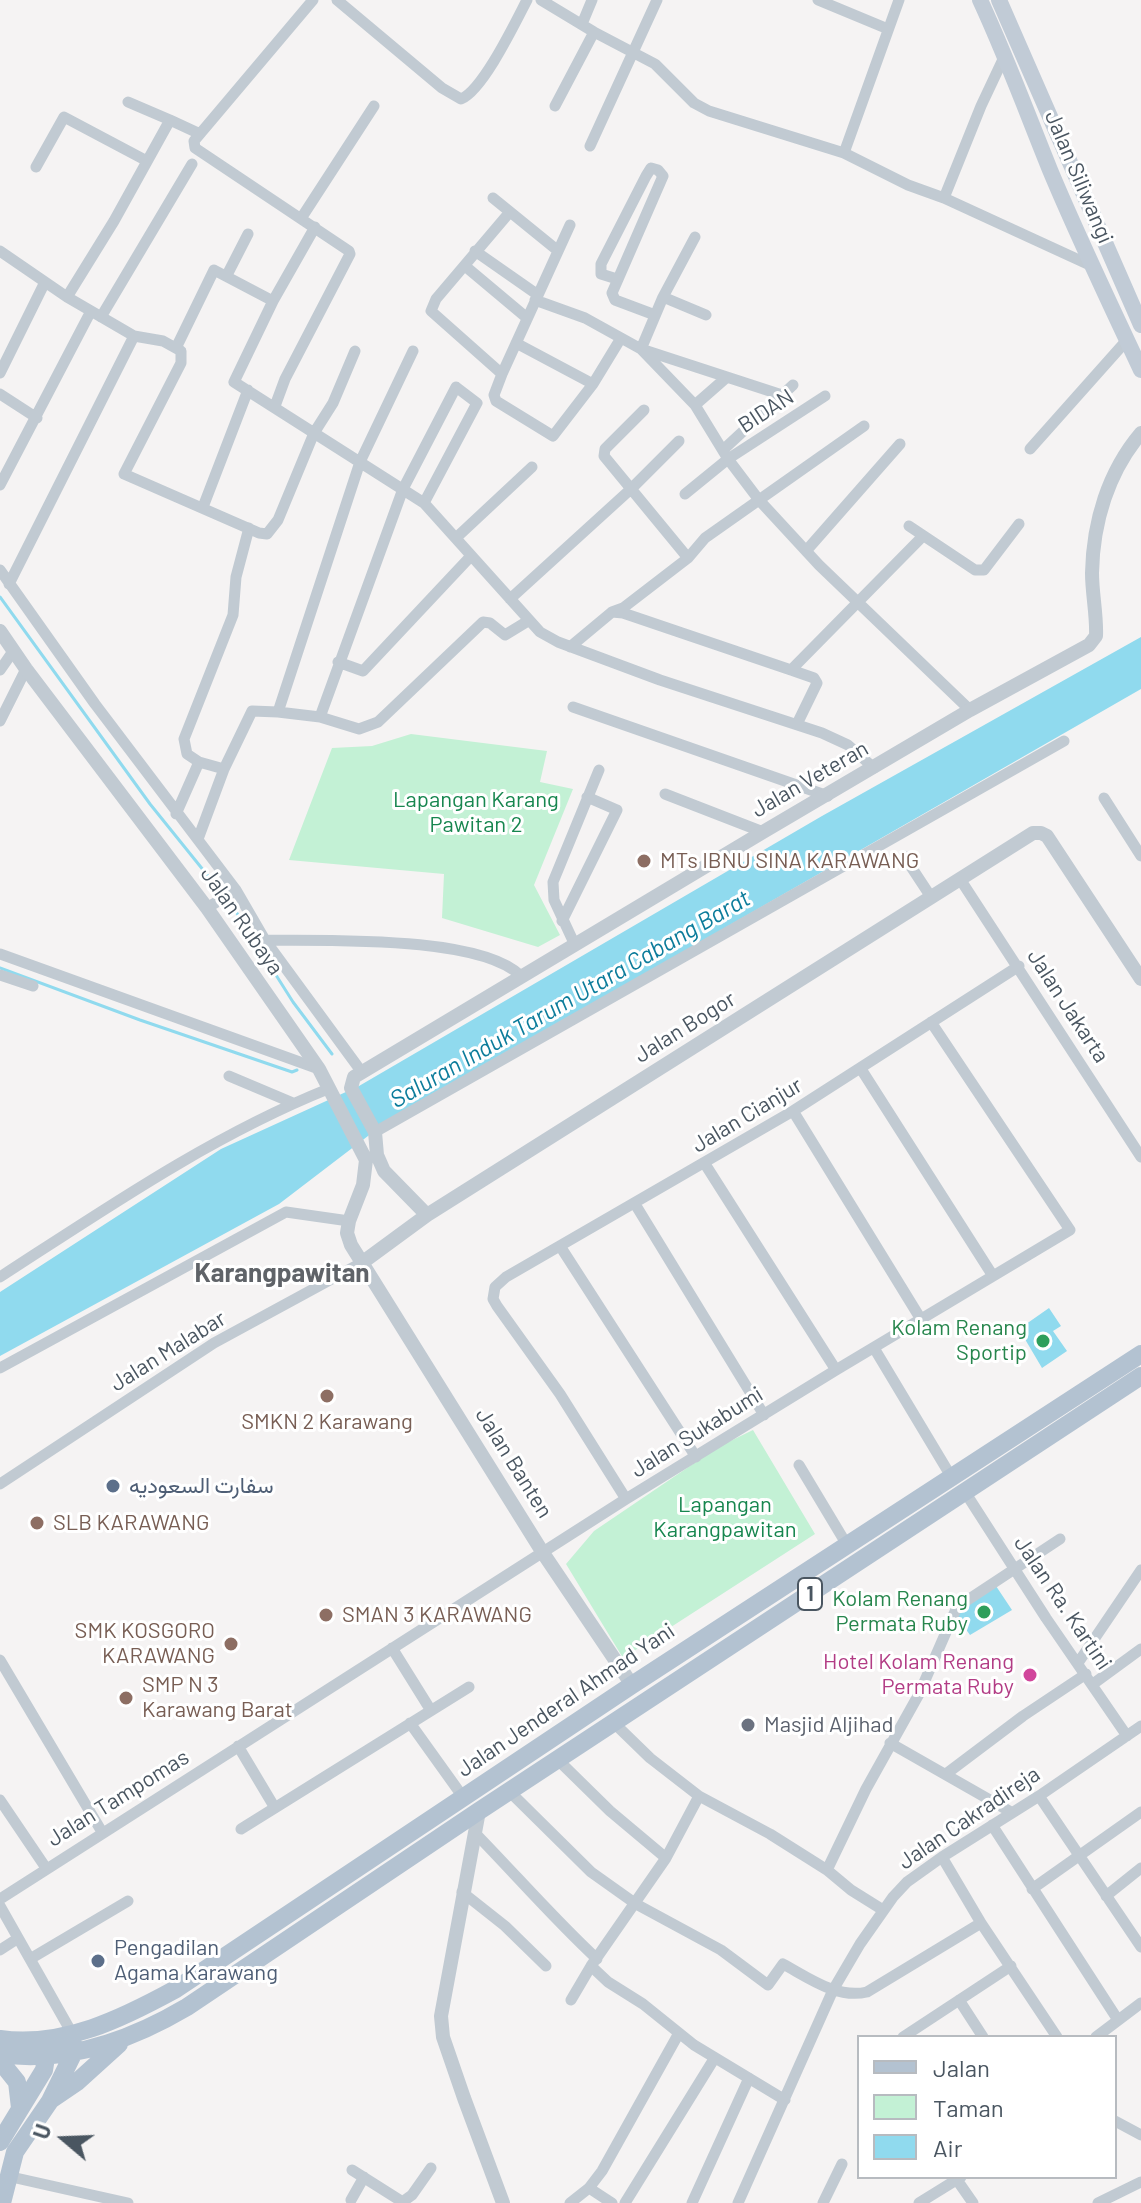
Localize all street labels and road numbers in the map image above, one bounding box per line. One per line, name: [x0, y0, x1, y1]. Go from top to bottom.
street label: Jalan Siliwangi: [1039, 107, 1119, 247]
street label: BIDAN: [733, 383, 799, 439]
street label: Jalan Veteran: [747, 735, 873, 823]
street label: Jalan Rubaya: [195, 862, 289, 980]
street label: Jalan Jakarta: [1022, 944, 1114, 1068]
street label: Jalan Bogor: [630, 986, 740, 1068]
street label: Jalan Cianjur: [687, 1072, 807, 1158]
street label: Jalan Malabar: [105, 1305, 231, 1397]
street label: Jalan Sukabumi: [626, 1381, 768, 1483]
street label: Jalan Banten: [470, 1403, 558, 1523]
street label: Jalan Ra. Kartini: [1008, 1531, 1118, 1675]
road number: 1: [798, 1578, 822, 1610]
street label: Jalan Jenderal Ahmad Yani: [452, 1617, 680, 1783]
street label: Jalan Tampomas: [42, 1744, 194, 1852]
street label: Jalan Cakradireja: [893, 1761, 1045, 1875]

